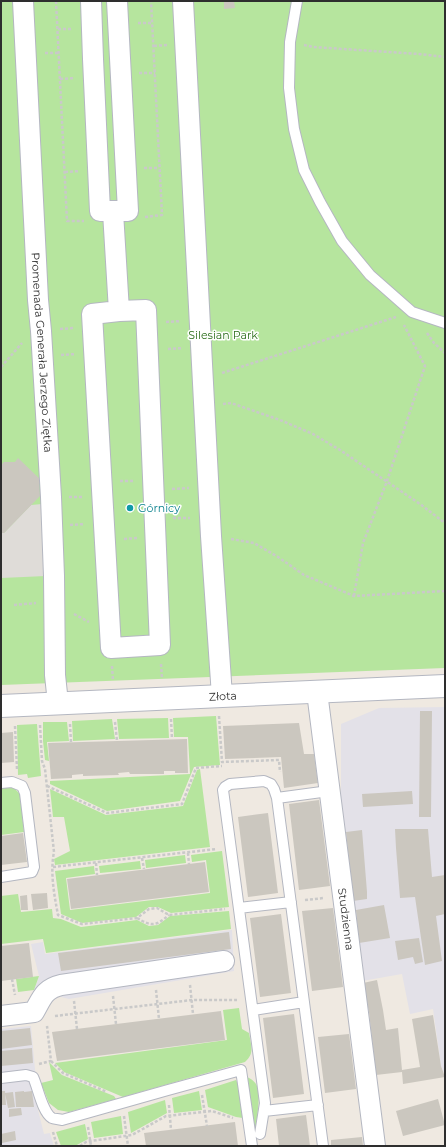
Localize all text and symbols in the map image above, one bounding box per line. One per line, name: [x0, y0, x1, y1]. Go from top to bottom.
street label: Promenada Generała Jerzego Ziętka: [29, 252, 55, 453]
park label: Silesian Park: [188, 328, 258, 342]
place label: Górnicy: [138, 501, 180, 515]
marker: Górnicy: [125, 503, 135, 513]
street label: Złota: [209, 688, 237, 704]
street label: Studzienna: [335, 887, 357, 951]

